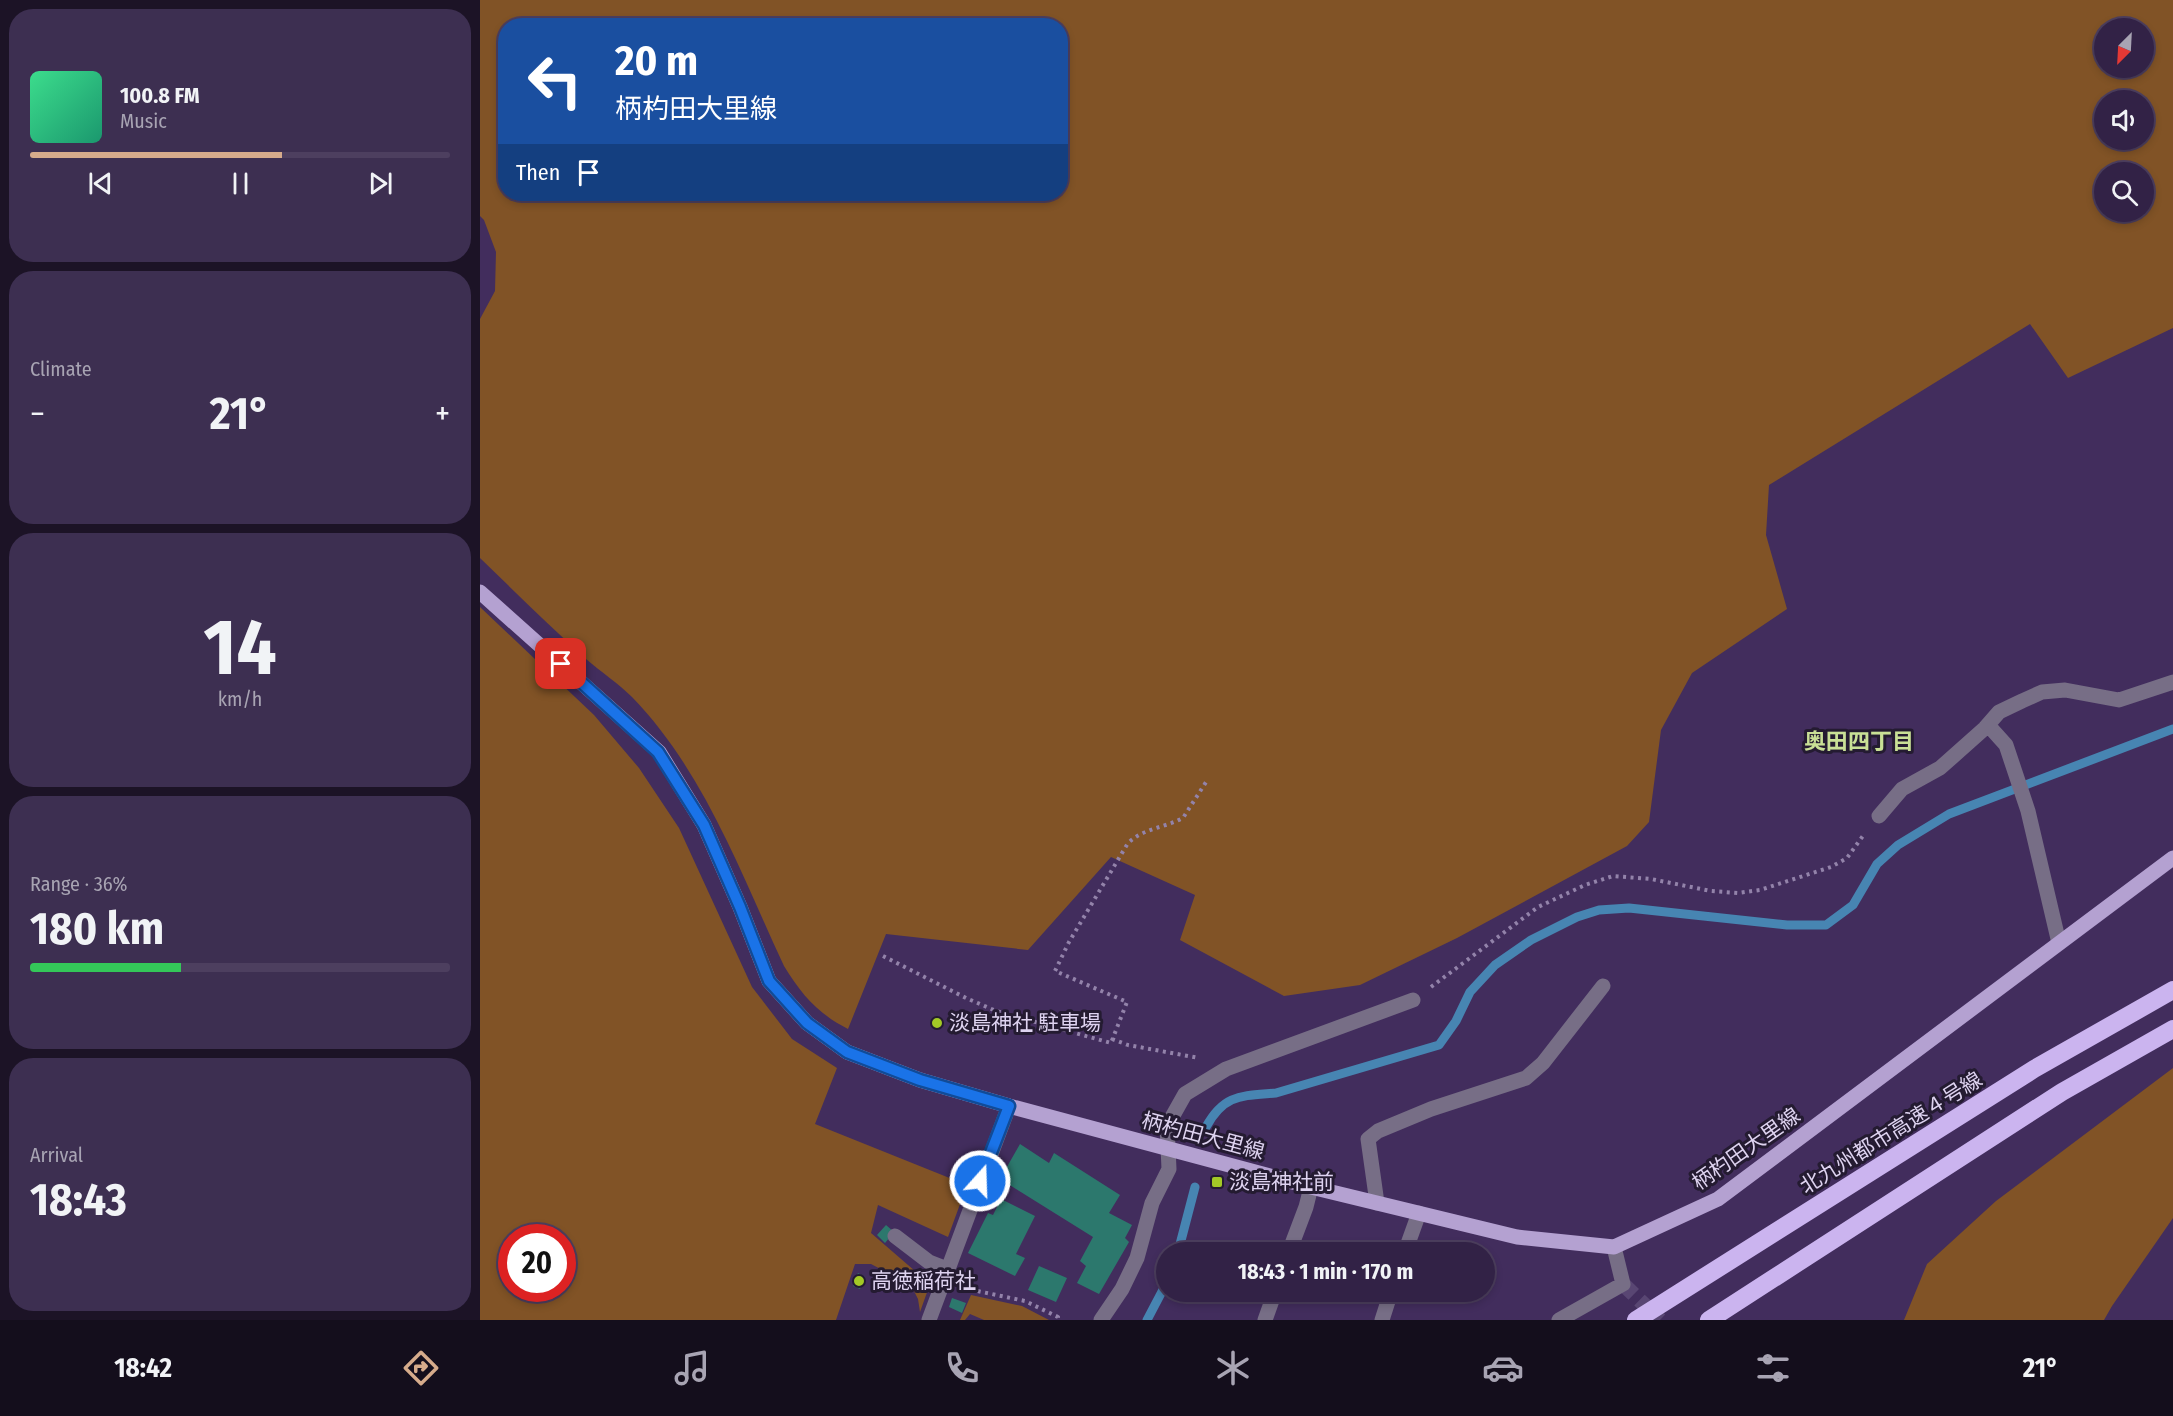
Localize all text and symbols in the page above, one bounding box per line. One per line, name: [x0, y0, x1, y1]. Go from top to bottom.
north arrow: [2094, 18, 2154, 78]
map controls: [2094, 18, 2154, 222]
text: 20 m: [615, 36, 698, 86]
icon: left: [516, 42, 594, 120]
text: 100.8 FM: [120, 82, 200, 109]
button: sound: [2094, 90, 2154, 150]
text: 柄杓田大里線: [615, 93, 777, 125]
text: Music: [120, 109, 167, 133]
icon: arrive: [572, 156, 605, 189]
text: Then: [516, 159, 560, 186]
button: search: [2094, 162, 2154, 222]
icon: previous: [84, 167, 117, 200]
icon: pause: [224, 167, 257, 200]
icon: next: [364, 167, 397, 200]
text: Climate: [30, 357, 92, 381]
text: 21°: [210, 387, 270, 441]
text: −: [30, 394, 45, 434]
text: +: [435, 394, 450, 434]
text: 14: [203, 601, 277, 695]
pin: [535, 638, 586, 689]
icon: arrive: [544, 647, 577, 680]
text: km/h: [218, 687, 262, 711]
district label: 奥田四丁目: [1804, 728, 1914, 755]
text: Range · 36%: [30, 872, 128, 896]
text: 180 km: [30, 902, 164, 956]
place label: 淡島神社 駐車場: [949, 1010, 1101, 1036]
marker: 淡島神社 駐車場: [930, 1016, 944, 1030]
street label: 北九州都市高速４号線: [1795, 1066, 1987, 1200]
street label: 柄杓田大里線: [1687, 1102, 1805, 1196]
street label: 柄杓田大里線: [1139, 1107, 1267, 1165]
text: Arrival: [30, 1143, 83, 1167]
position arrow: [948, 1149, 1012, 1213]
place label: 淡島神社前: [1229, 1169, 1334, 1195]
text: 18:43: [30, 1173, 127, 1227]
marker: 淡島神社前: [1210, 1175, 1224, 1189]
speed limit sign: 20: [498, 1224, 576, 1302]
text: 18:43 · 1 min · 170 m: [1238, 1258, 1413, 1285]
place label: 高徳稲荷社: [871, 1268, 976, 1294]
marker: 高徳稲荷社: [852, 1274, 866, 1288]
icon: directions: [400, 1347, 442, 1389]
icon: music: [671, 1347, 713, 1389]
icon: phone: [941, 1347, 983, 1389]
icon: climate: [1212, 1347, 1254, 1389]
icon: car: [1482, 1347, 1524, 1389]
icon: filters: [1752, 1347, 1794, 1389]
text: 18:42: [114, 1352, 172, 1384]
text: 21°: [2023, 1352, 2059, 1384]

